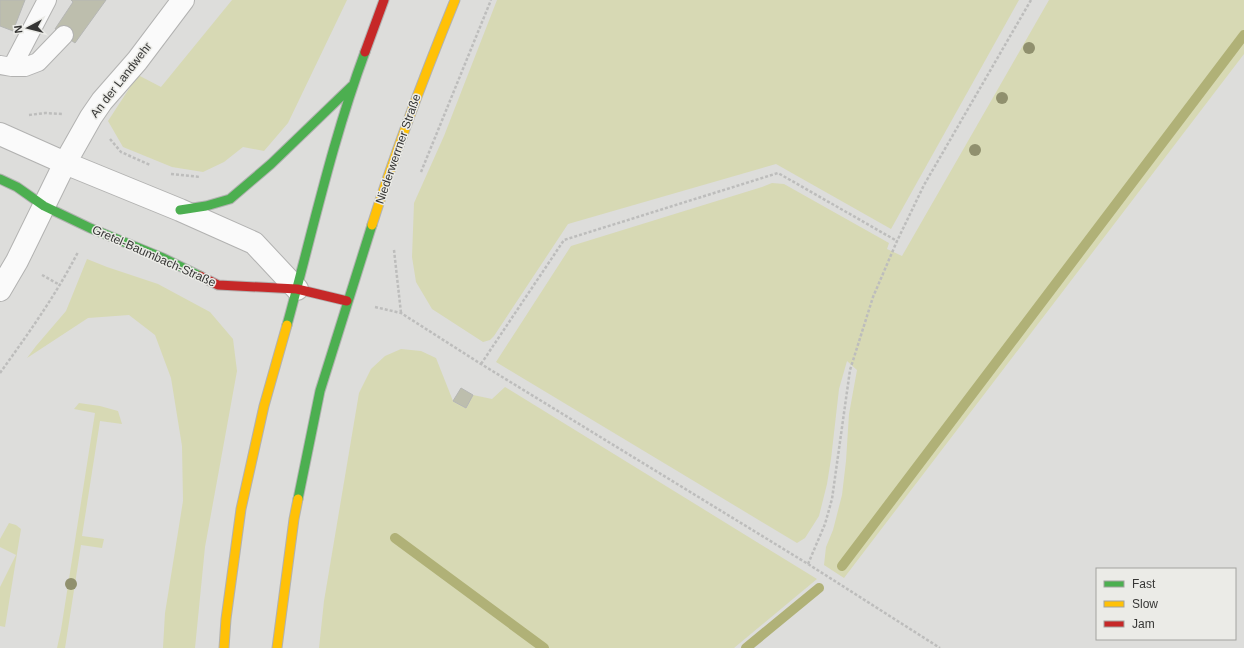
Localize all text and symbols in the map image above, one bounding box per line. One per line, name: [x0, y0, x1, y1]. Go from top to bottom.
north arrow: [8, 8, 48, 48]
text: N: [12, 24, 25, 34]
street label: An der Landwehr: [87, 40, 155, 120]
street label: Niederwerrner Straße: [373, 92, 424, 206]
street label: Gretel-Baumbach-Straße: [90, 222, 218, 290]
legend: [1096, 568, 1236, 640]
text: Fast: [1132, 577, 1156, 591]
text: Slow: [1132, 597, 1158, 611]
text: Jam: [1132, 617, 1155, 631]

